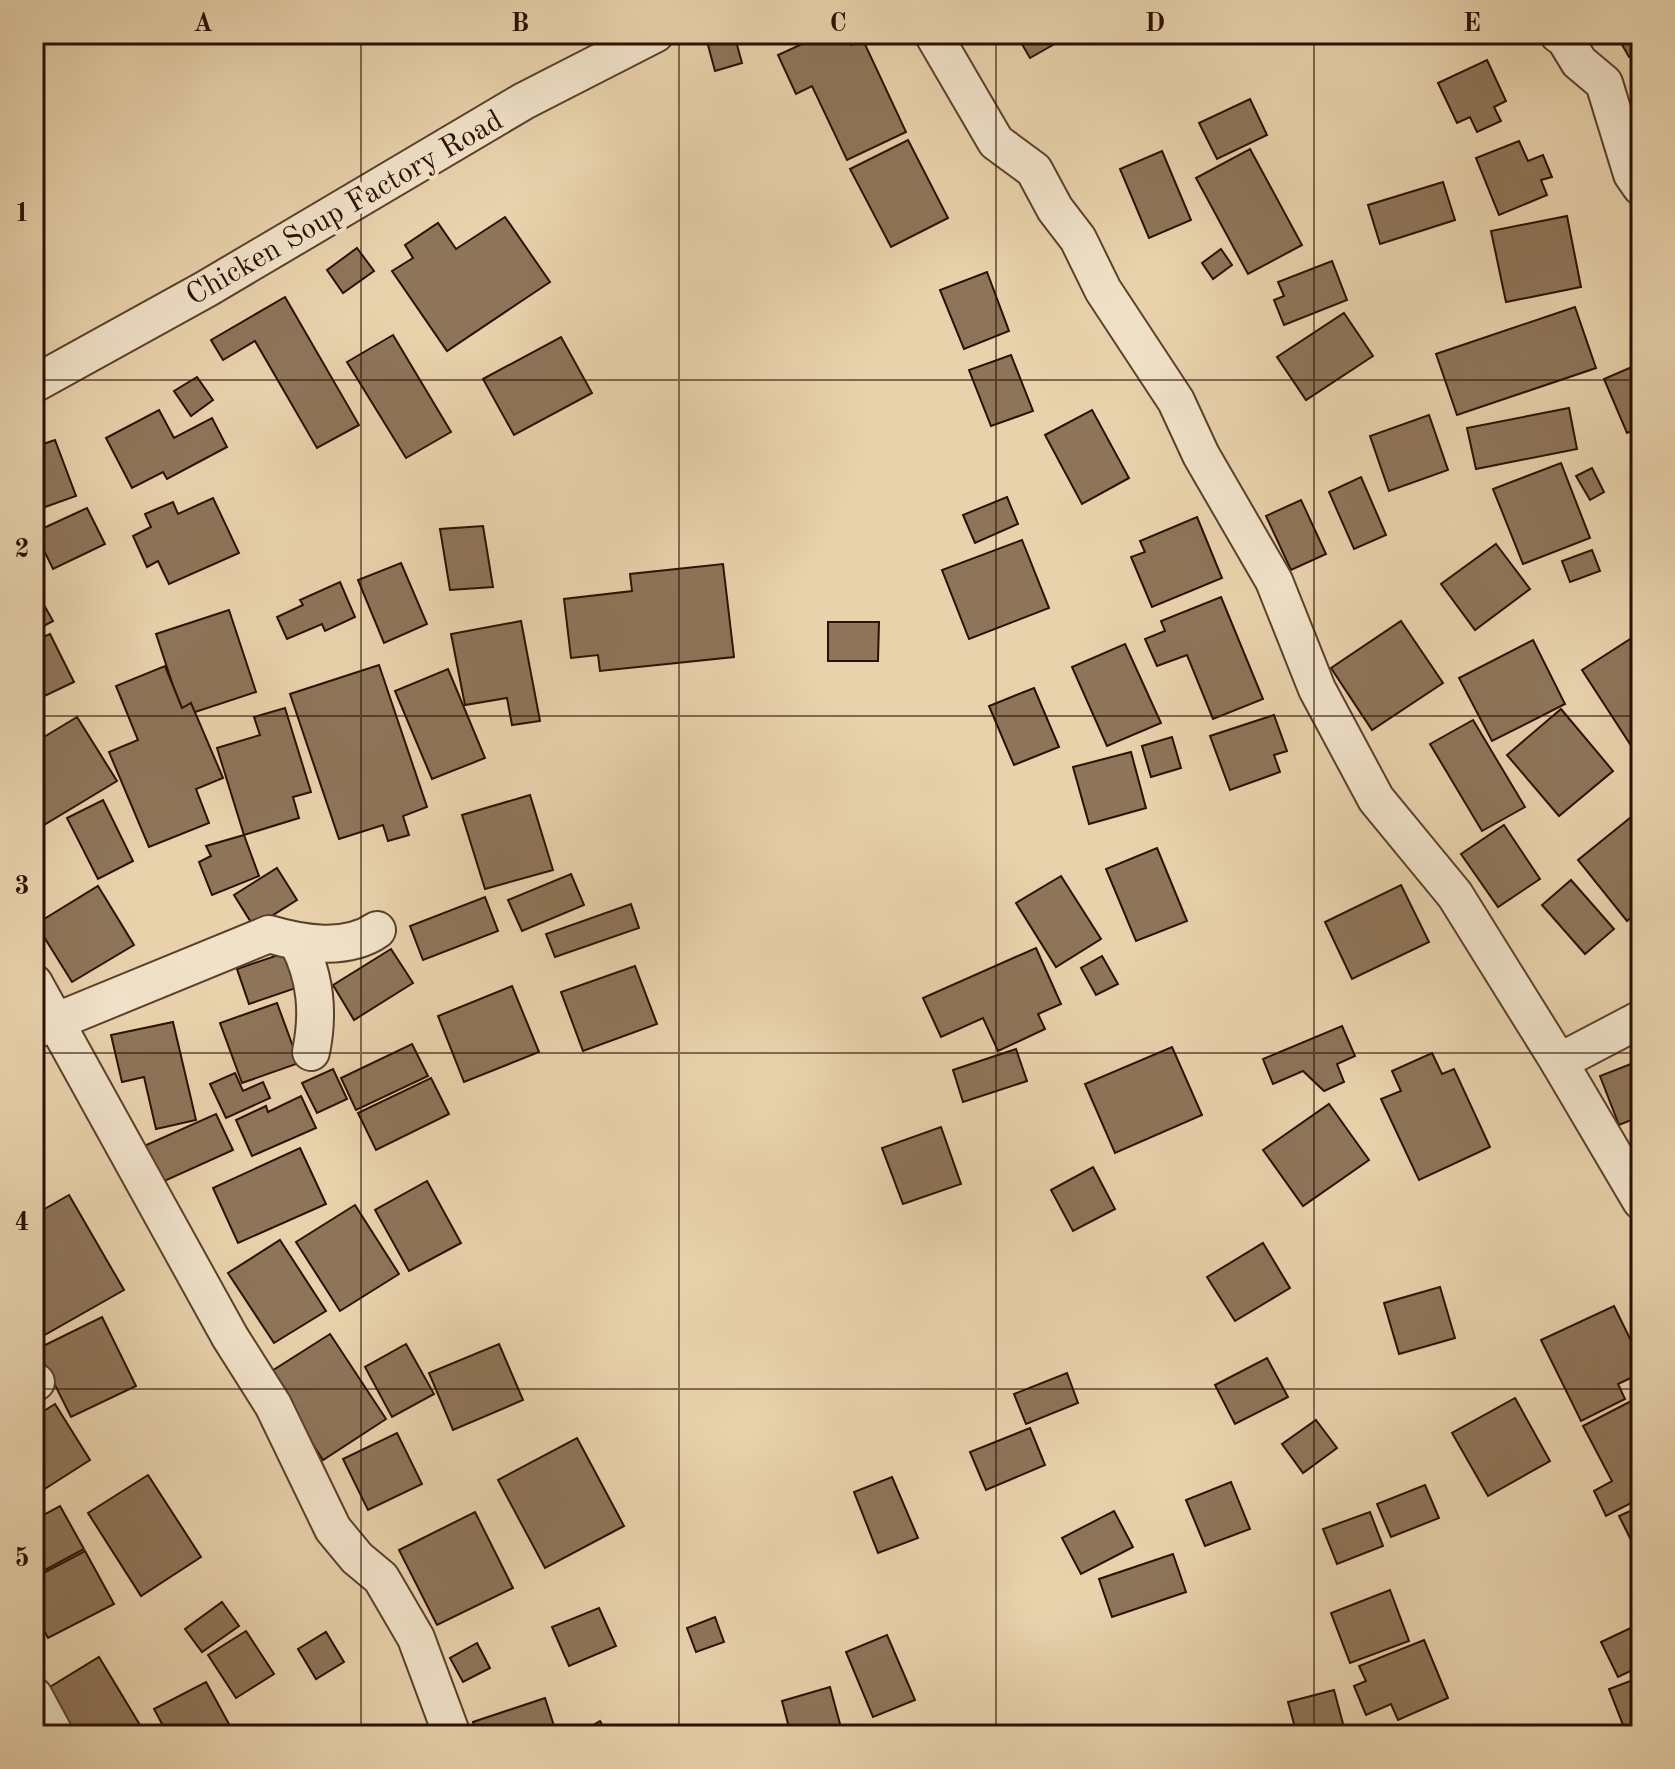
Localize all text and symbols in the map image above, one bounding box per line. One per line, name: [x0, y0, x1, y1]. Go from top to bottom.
text: A: [193, 11, 213, 37]
text: B: [511, 11, 529, 37]
text: C: [829, 11, 847, 37]
text: D: [1145, 11, 1165, 37]
text: E: [1463, 11, 1481, 37]
street label: Chicken Soup Factory Road: [182, 106, 508, 312]
text: 1: [14, 201, 30, 227]
text: 2: [14, 537, 30, 563]
text: 3: [14, 874, 30, 900]
text: 4: [14, 1210, 30, 1236]
text: 5: [14, 1546, 30, 1572]

